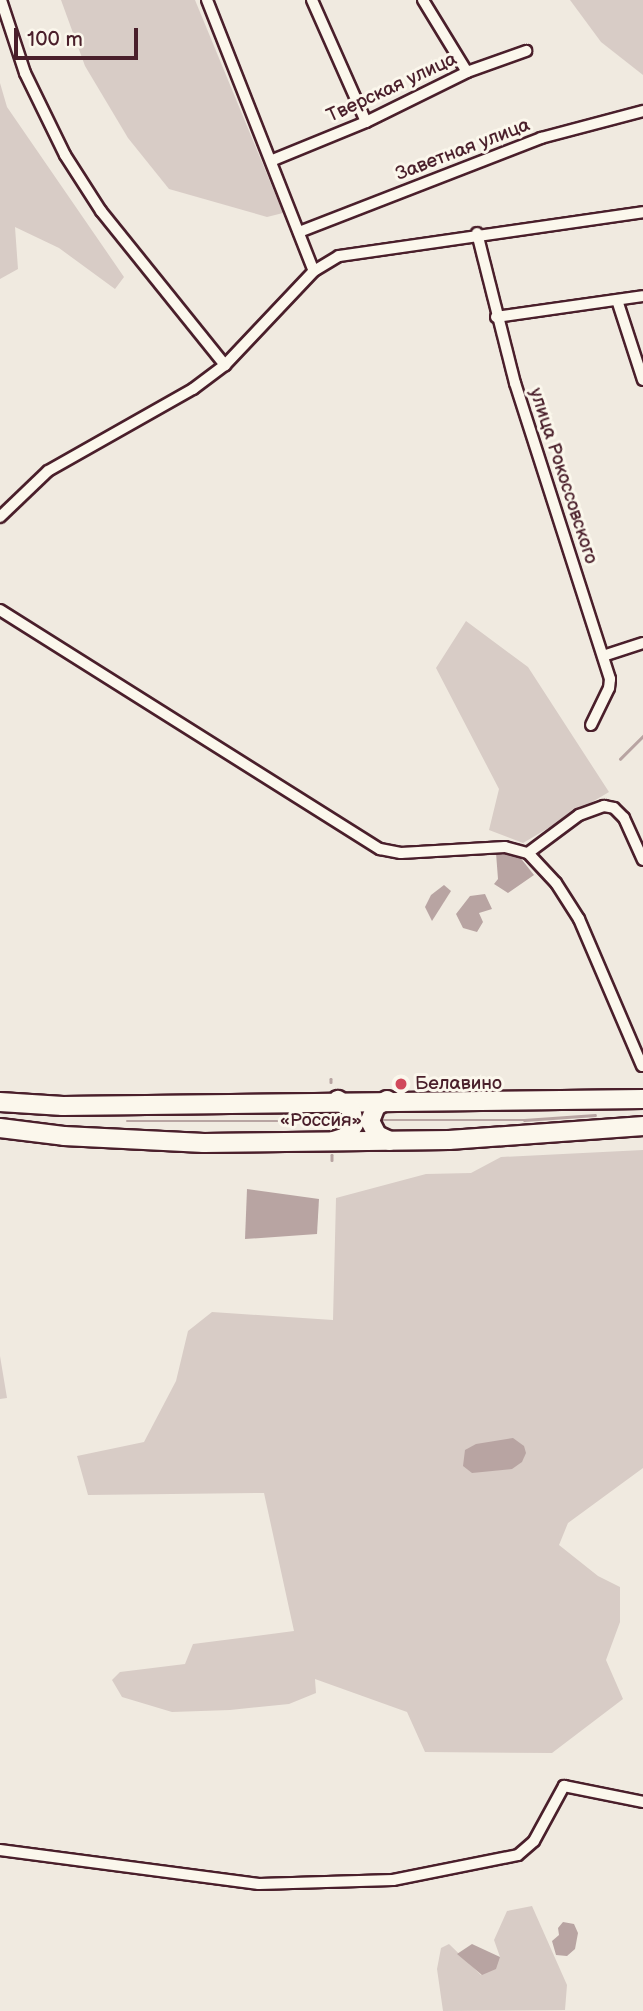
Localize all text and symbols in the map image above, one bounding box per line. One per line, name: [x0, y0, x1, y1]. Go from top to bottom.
scale bar: [18, 14, 142, 58]
text: 100 m: [27, 27, 83, 52]
street label: Тверская улица: [323, 48, 461, 128]
street label: Заветная улица: [393, 114, 533, 186]
street label: улица Рокоссовского: [524, 385, 602, 567]
place label: Белавино: [415, 1073, 502, 1095]
marker: Белавино: [393, 1076, 409, 1092]
street label: «Россия»: [280, 1110, 362, 1132]

